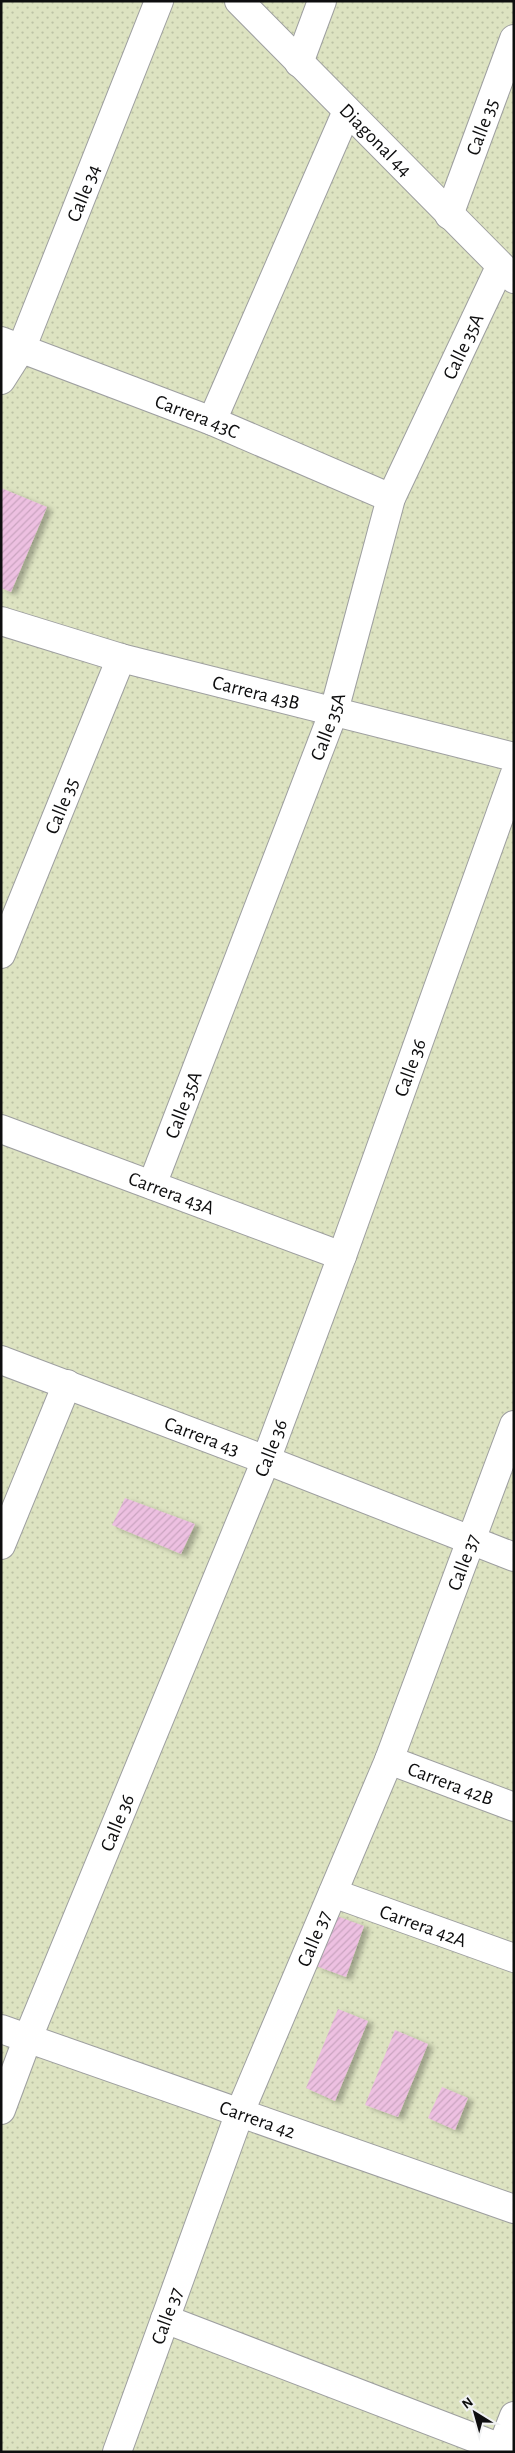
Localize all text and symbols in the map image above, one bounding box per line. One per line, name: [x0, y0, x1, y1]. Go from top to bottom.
street label: Calle 35: [463, 96, 502, 158]
street label: Diagonal 44: [335, 100, 415, 181]
street label: Calle 34: [64, 162, 104, 225]
street label: Calle 35A: [439, 310, 488, 383]
street label: Carrera 43C: [152, 391, 242, 442]
street label: Carrera 43B: [210, 672, 302, 714]
street label: Calle 35A: [307, 690, 349, 763]
street label: Calle 35: [42, 775, 82, 837]
street label: Calle 36: [391, 1036, 430, 1099]
street label: Calle 35A: [162, 1068, 206, 1141]
street label: Carrera 43A: [126, 1168, 217, 1219]
street label: Carrera 43: [162, 1414, 242, 1460]
street label: Calle 36: [251, 1417, 291, 1480]
street label: Calle 37: [444, 1531, 483, 1593]
street label: Carrera 42B: [405, 1759, 496, 1809]
street label: Calle 36: [97, 1791, 138, 1854]
street label: Carrera 42A: [377, 1902, 470, 1951]
street label: Calle 37: [294, 1908, 335, 1970]
street label: Carrera 42: [217, 2097, 298, 2143]
street label: Calle 37: [148, 2285, 187, 2347]
north arrow: [450, 2388, 500, 2438]
text: N: [460, 2395, 476, 2412]

